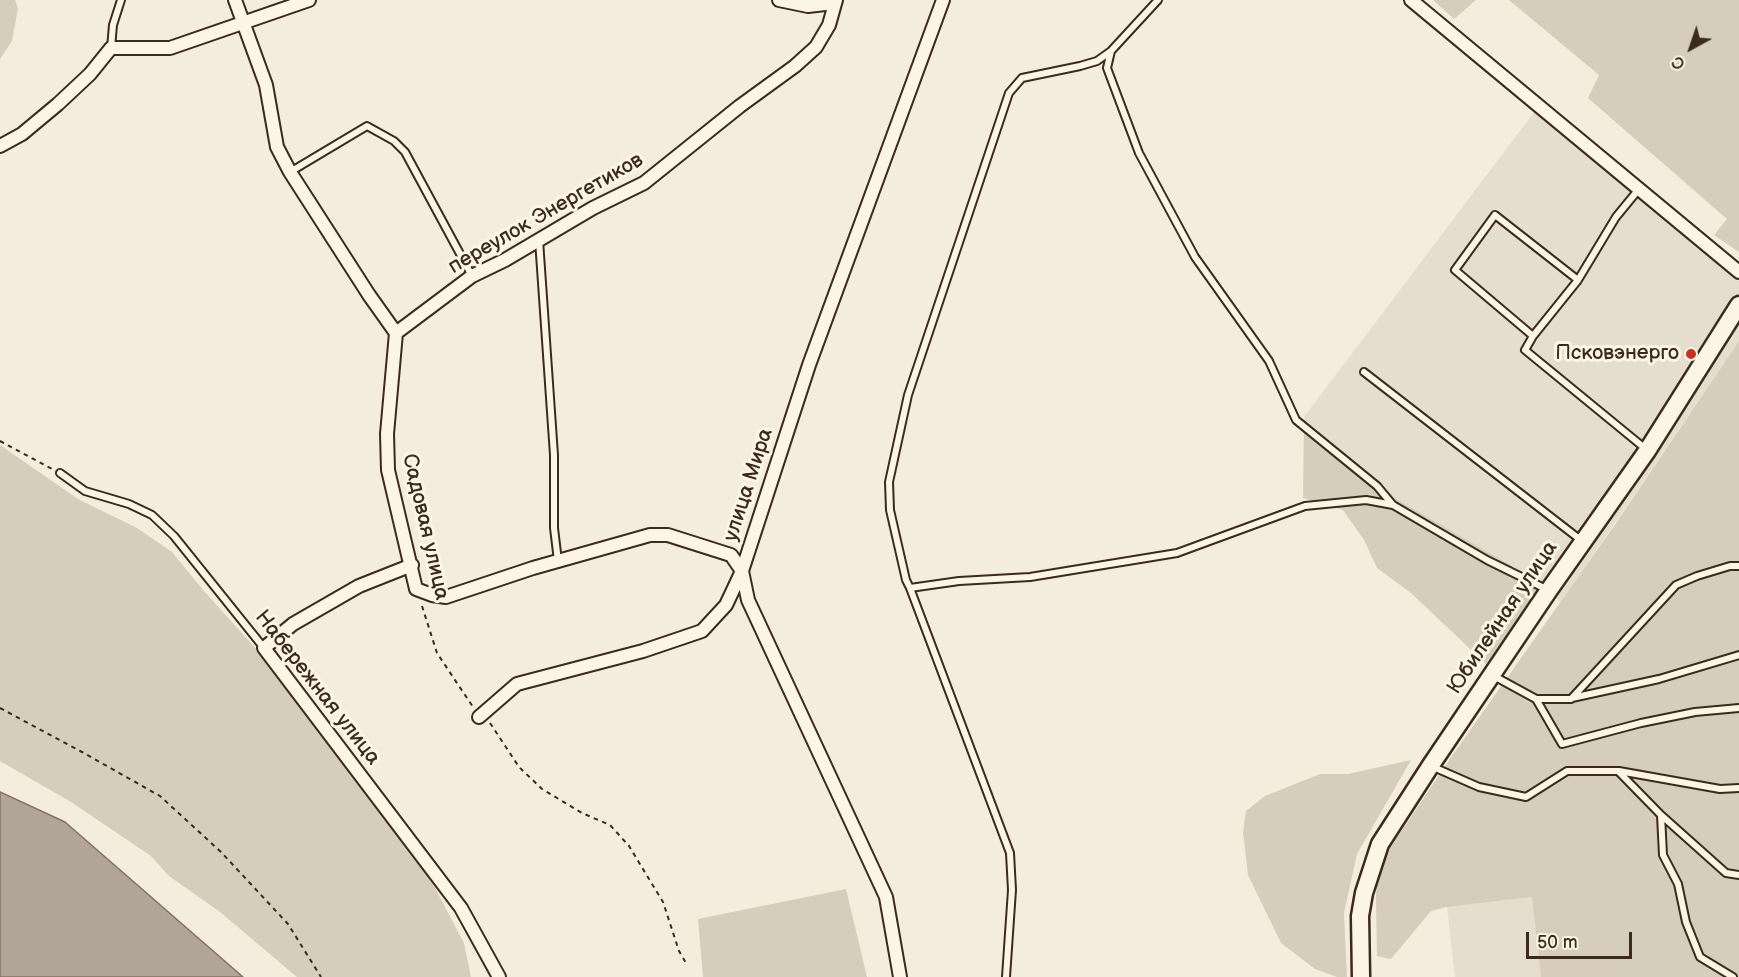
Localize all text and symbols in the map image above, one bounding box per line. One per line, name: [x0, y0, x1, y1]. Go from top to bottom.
north arrow: [1661, 18, 1721, 78]
text: С: [1669, 51, 1689, 73]
street label: переулок Энергетиков: [444, 148, 648, 280]
place label: Псковэнерго: [1555, 341, 1679, 367]
marker: Псковэнерго: [1684, 347, 1698, 361]
street label: улица Мира: [719, 425, 779, 545]
street label: Садовая улица: [396, 451, 454, 603]
street label: Юбилейная улица: [1442, 537, 1564, 699]
street label: Набережная улица: [249, 606, 385, 770]
scale bar: [1529, 920, 1636, 958]
text: 50 m: [1537, 932, 1578, 953]

